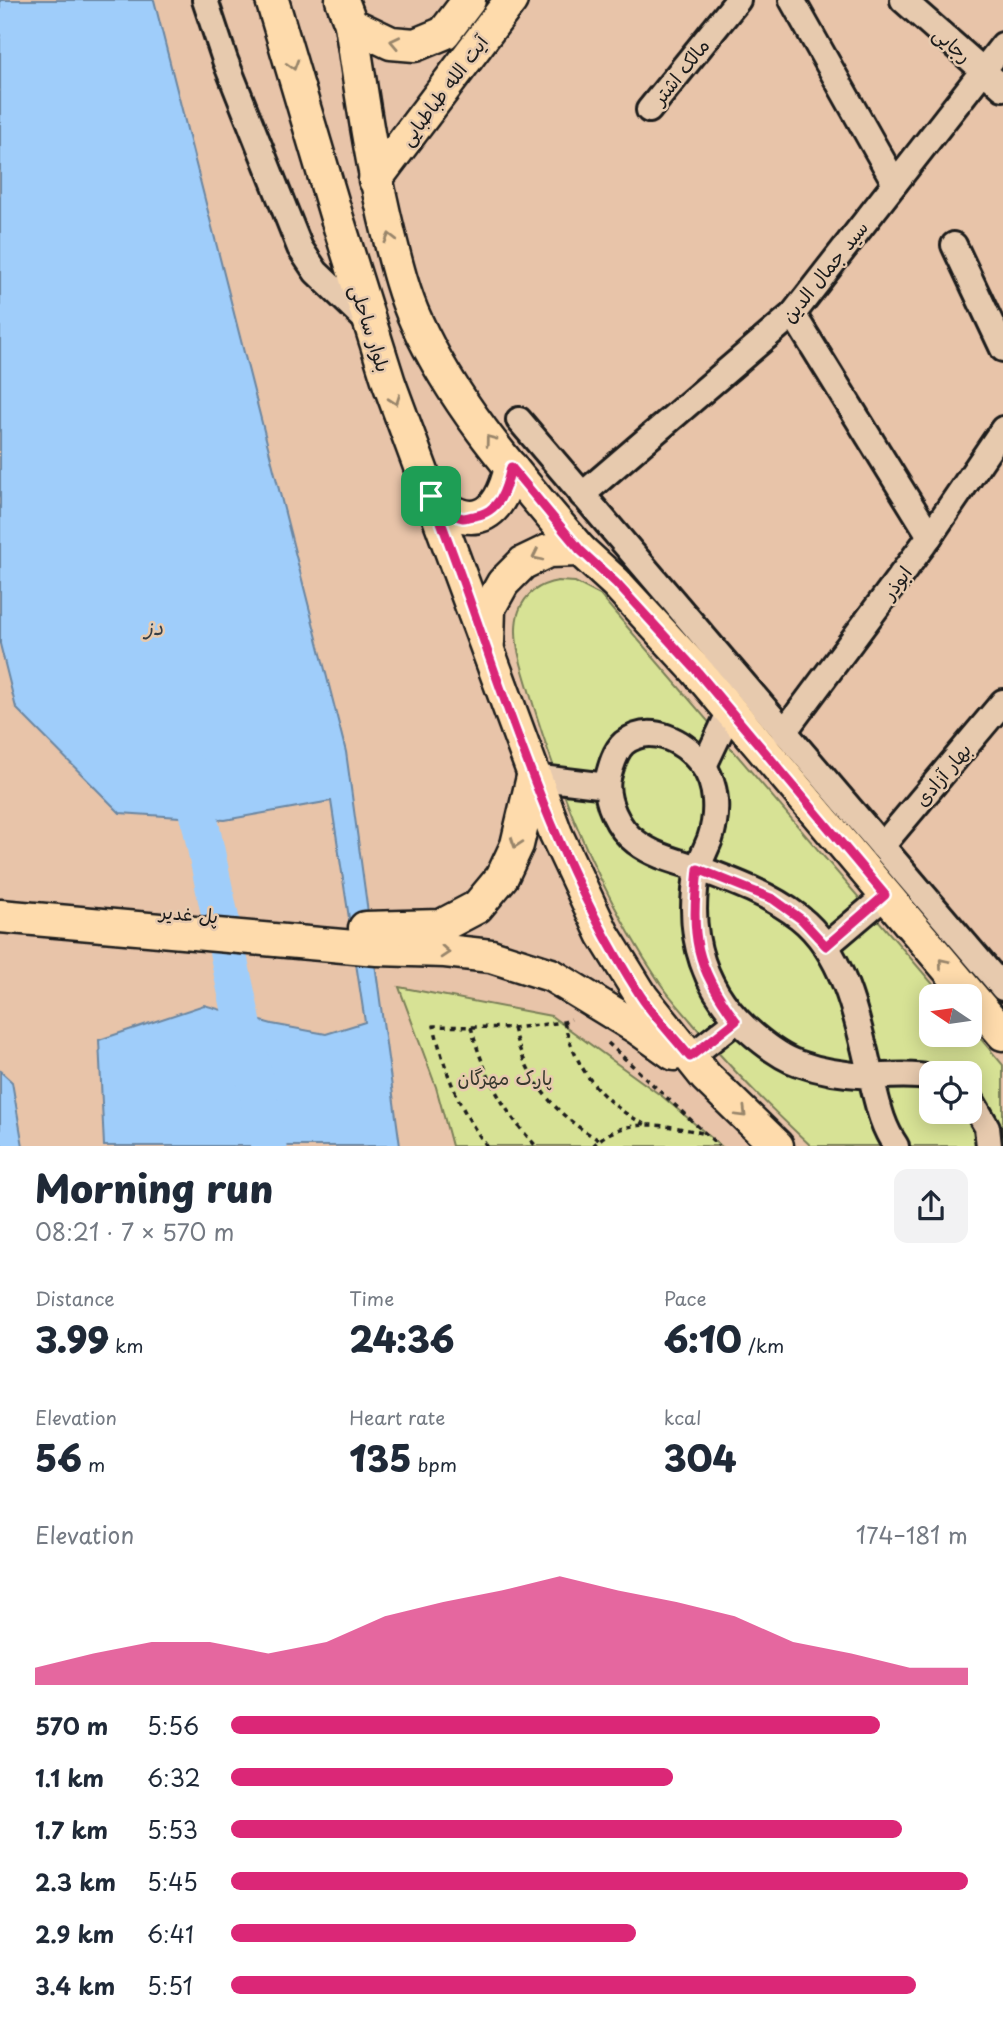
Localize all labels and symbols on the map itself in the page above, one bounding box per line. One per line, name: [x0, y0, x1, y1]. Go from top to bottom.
street label: رجایی: [928, 19, 978, 69]
street label: آیت الله طباطبایی: [392, 28, 495, 151]
street label: مالک اشتر: [643, 32, 715, 112]
one-way arrow: [389, 35, 401, 50]
one-way arrow: [284, 59, 299, 71]
street label: سید جمال الدین: [774, 214, 874, 328]
one-way arrow: [384, 232, 398, 244]
street label: بلوار ساحلی: [344, 281, 398, 375]
one-way arrow: [387, 393, 401, 405]
one-way arrow: [485, 436, 498, 448]
pin: [401, 466, 461, 526]
one-way arrow: [532, 548, 544, 562]
street label: ابوذر: [873, 559, 918, 606]
water label: دز: [142, 610, 163, 642]
street label: بهار آزادی: [907, 736, 977, 812]
one-way arrow: [510, 837, 524, 849]
street label: پل غدیر: [157, 896, 219, 930]
one-way arrow: [440, 944, 451, 959]
one-way arrow: [939, 958, 951, 971]
north arrow: [919, 984, 982, 1046]
park label: پارک مهرگان: [458, 1063, 552, 1091]
one-way arrow: [734, 1104, 747, 1117]

